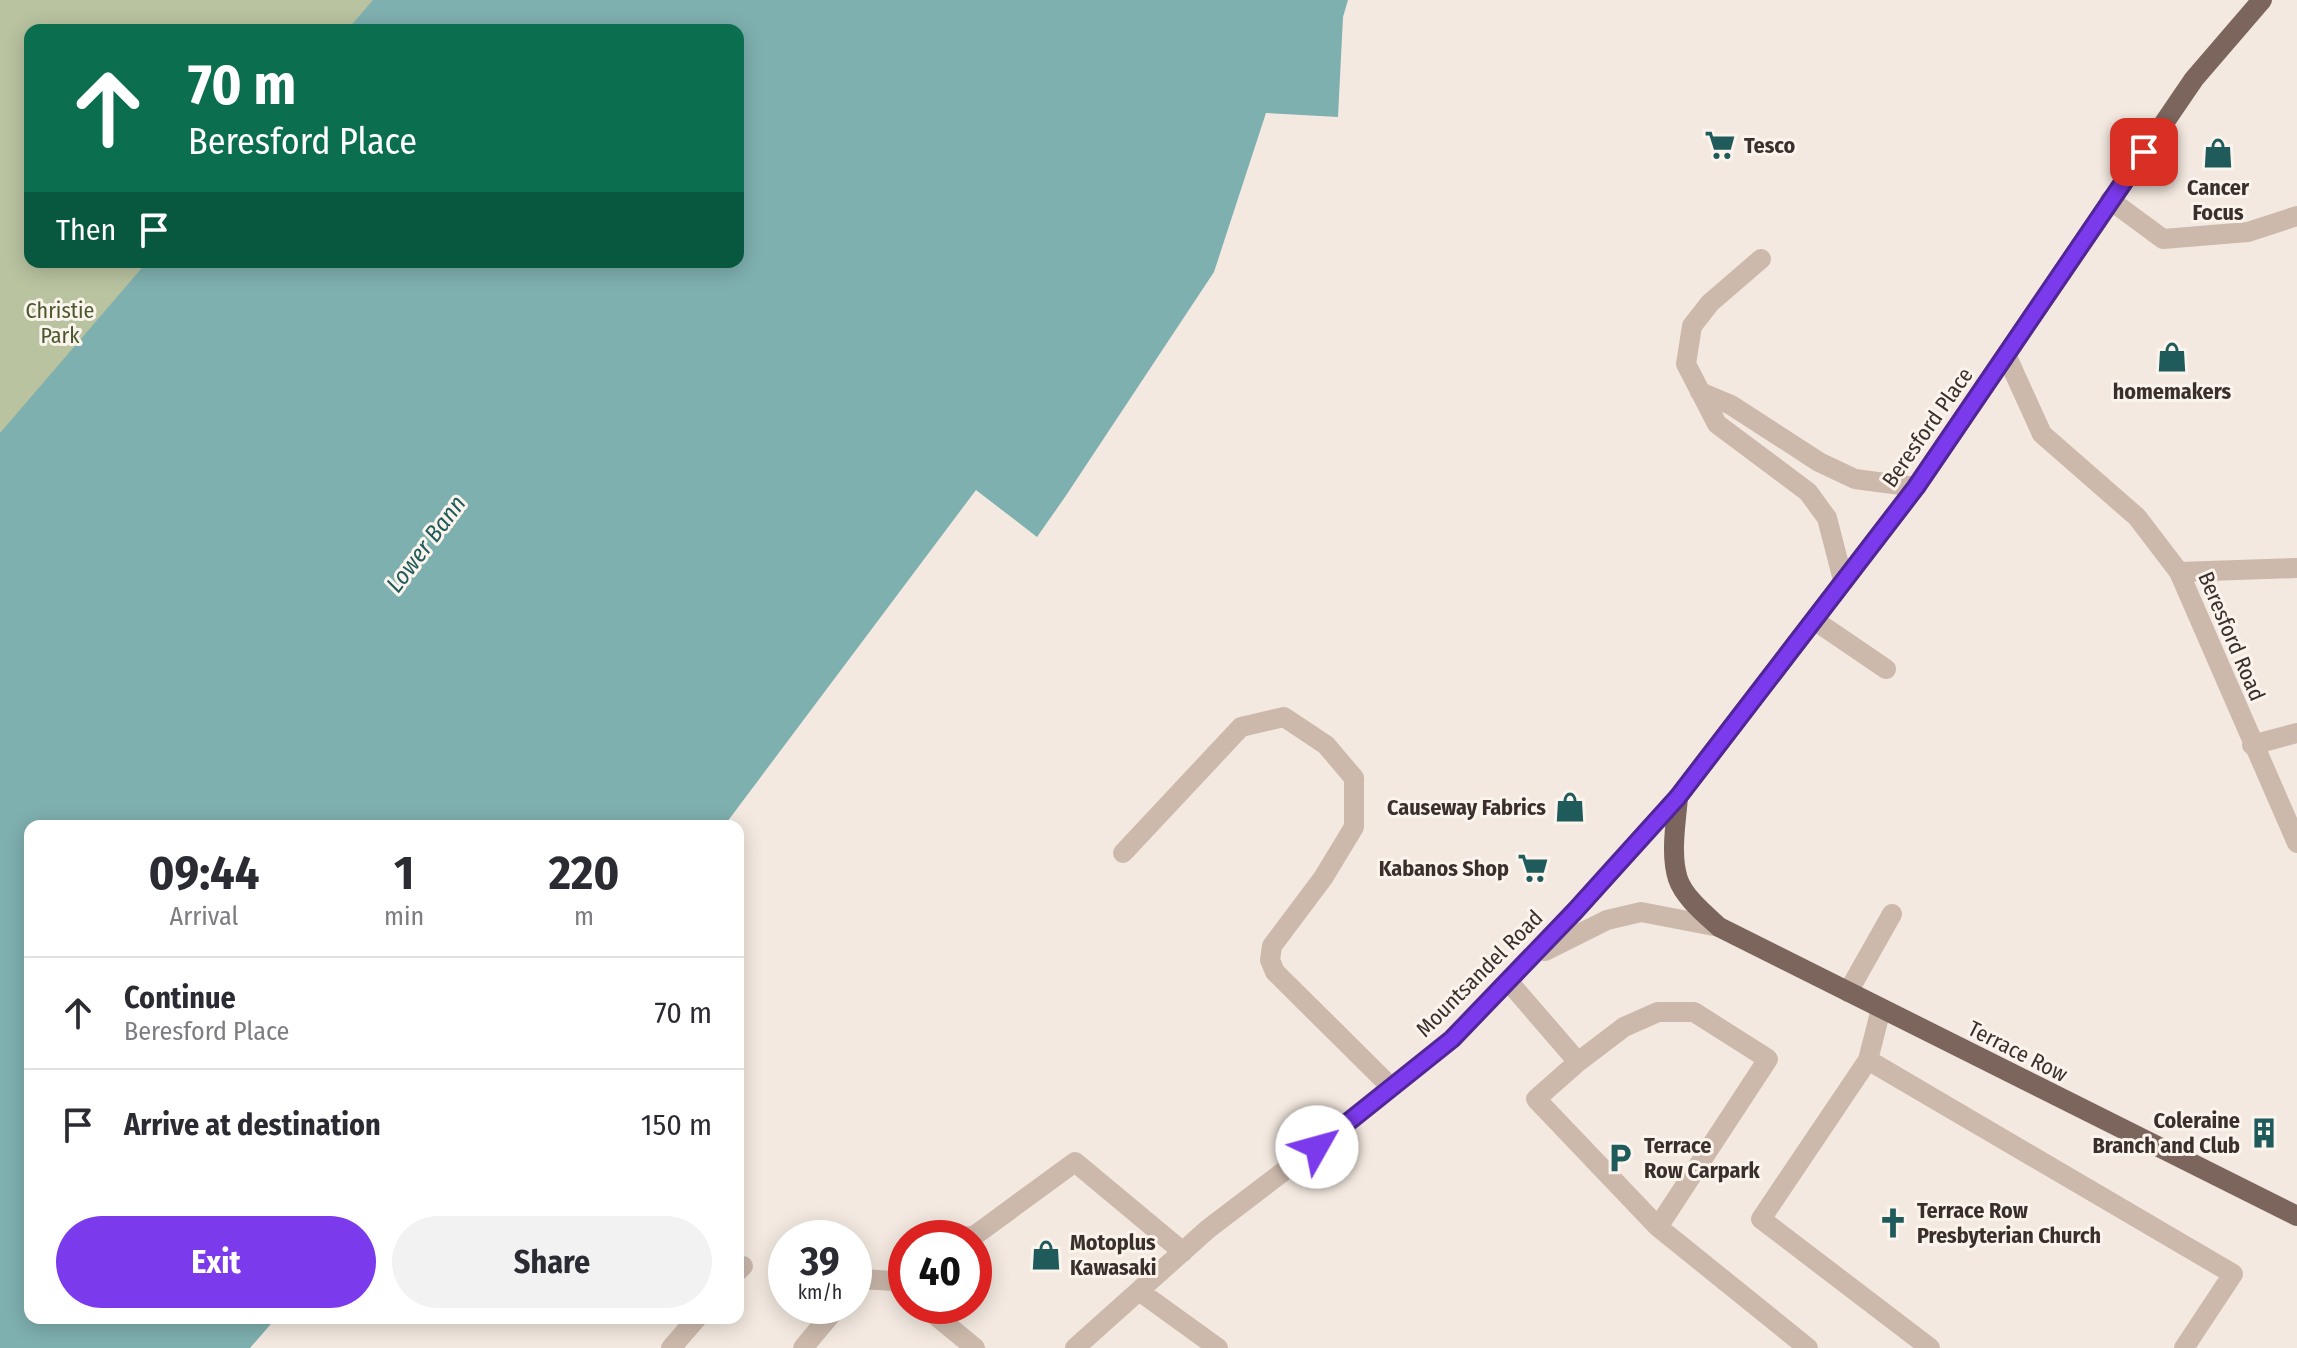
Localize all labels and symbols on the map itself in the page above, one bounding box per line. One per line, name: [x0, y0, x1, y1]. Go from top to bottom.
pin: [2110, 118, 2178, 186]
supermarket icon: Tesco: [1703, 128, 1737, 162]
place label: Tesco: [1744, 132, 1796, 159]
shop icon: Cancer Focus: [2201, 136, 2235, 170]
place label: Cancer Focus: [2187, 174, 2250, 226]
park label: Christie Park: [26, 297, 94, 349]
shop icon: homemakers: [2155, 340, 2189, 374]
street label: Beresford Place: [1876, 362, 1979, 492]
place label: homemakers: [2113, 378, 2232, 405]
water label: Lower Bann: [380, 490, 472, 598]
street label: Beresford Road: [2192, 567, 2271, 705]
shop icon: Causeway Fabrics: [1553, 790, 1587, 824]
place label: Causeway Fabrics: [1387, 794, 1546, 821]
supermarket icon: Kabanos Shop: [1516, 851, 1550, 885]
place label: Kabanos Shop: [1379, 855, 1509, 882]
street label: Mountsandel Road: [1410, 904, 1548, 1042]
street label: Terrace Row: [1964, 1015, 2072, 1088]
position arrow: [1275, 1105, 1359, 1189]
place label: Coleraine Branch and Club: [2092, 1107, 2240, 1159]
building icon: Coleraine Branch and Club: [2247, 1116, 2281, 1150]
place label: Terrace Row Carpark: [1644, 1132, 1761, 1184]
parking icon: Terrace Row Carpark: [1603, 1141, 1637, 1175]
place label: Terrace Row Presbyterian Church: [1917, 1197, 2101, 1249]
church icon: Terrace Row Presbyterian Church: [1876, 1206, 1910, 1240]
speed limit sign: 40: [888, 1220, 992, 1324]
place label: Motoplus Kawasaki: [1070, 1229, 1156, 1281]
shop icon: Motoplus Kawasaki: [1029, 1238, 1063, 1272]

